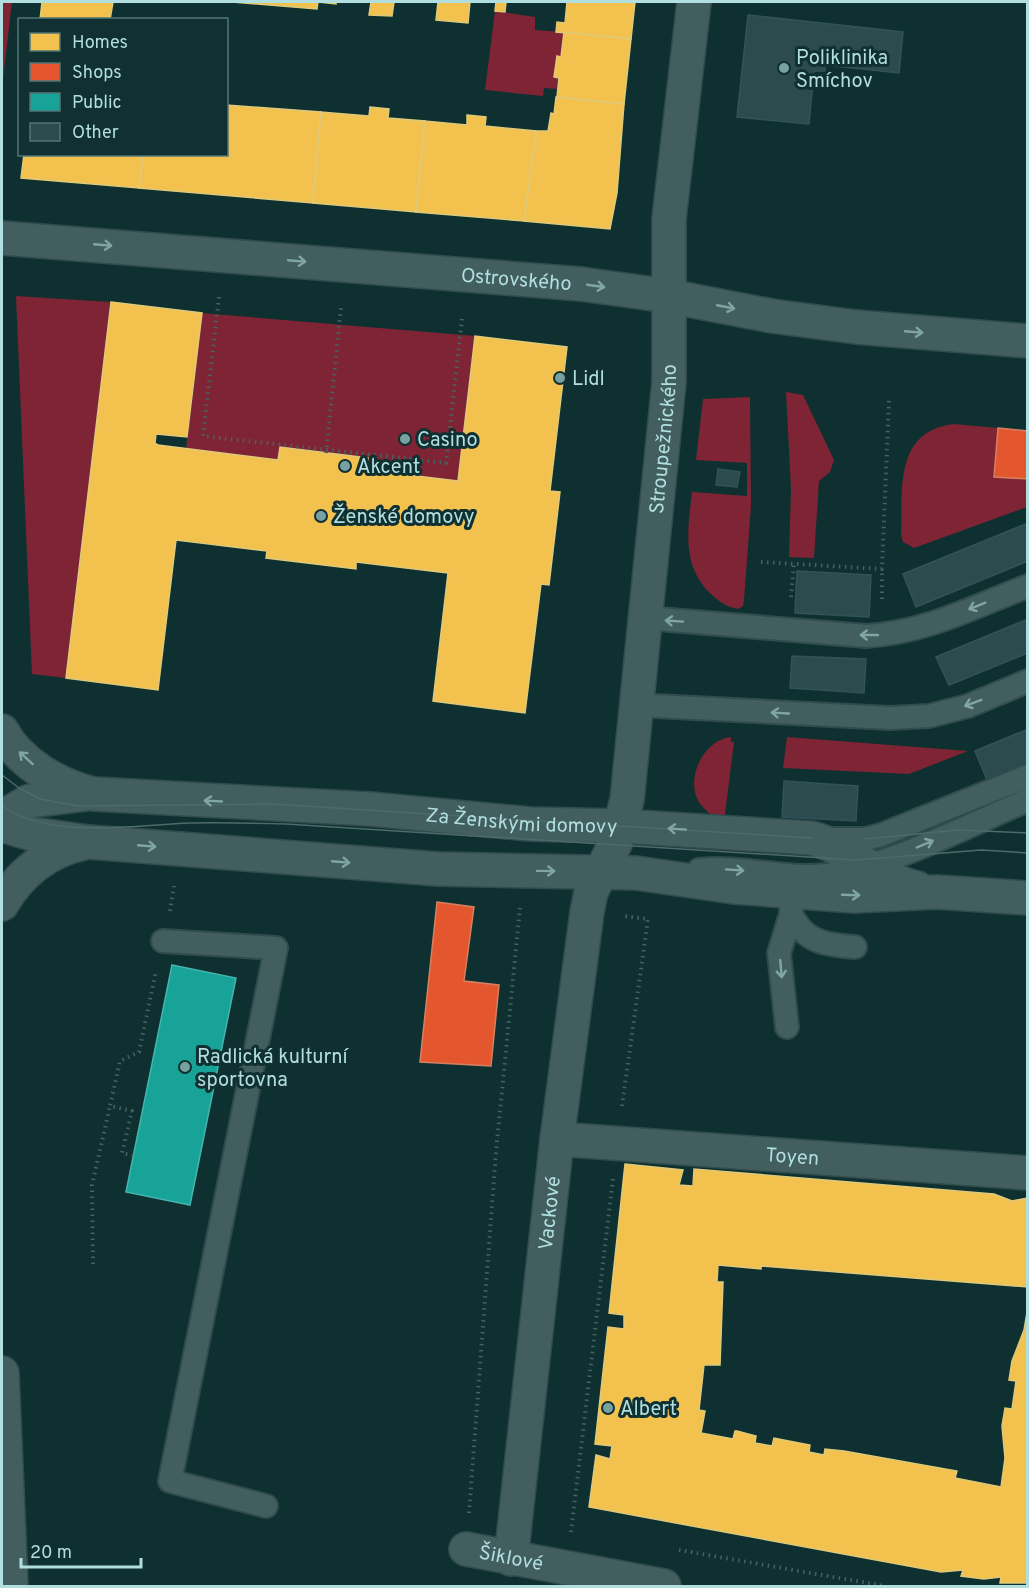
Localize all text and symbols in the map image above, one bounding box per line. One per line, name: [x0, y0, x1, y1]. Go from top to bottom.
legend: [18, 18, 228, 156]
text: Homes: [72, 32, 128, 55]
place label: Poliklinika Smíchov: [796, 46, 888, 95]
marker: Poliklinika Smíchov: [777, 61, 791, 75]
text: Shops: [72, 62, 122, 85]
text: Public: [72, 92, 122, 115]
text: Other: [72, 122, 119, 145]
one-way arrow: [92, 240, 112, 251]
one-way arrow: [287, 256, 307, 267]
street label: Ostrovského: [460, 263, 573, 298]
one-way arrow: [586, 280, 605, 291]
one-way arrow: [716, 302, 735, 313]
one-way arrow: [904, 327, 924, 338]
street label: Stroupežnického: [645, 364, 684, 515]
place label: Lidl: [572, 367, 605, 393]
marker: Lidl: [553, 371, 567, 385]
place label: Casino: [417, 428, 478, 454]
marker: Casino: [398, 432, 412, 446]
place label: Akcent: [357, 455, 420, 481]
marker: Akcent: [338, 459, 352, 473]
place label: Ženské domovy: [333, 503, 475, 531]
marker: Ženské domovy: [314, 509, 328, 523]
one-way arrow: [968, 601, 987, 612]
one-way arrow: [665, 615, 685, 626]
one-way arrow: [859, 629, 879, 641]
one-way arrow: [964, 698, 983, 709]
one-way arrow: [771, 707, 791, 718]
one-way arrow: [19, 751, 34, 765]
one-way arrow: [204, 795, 224, 806]
street label: Za Ženskými domovy: [424, 803, 618, 841]
one-way arrow: [668, 823, 688, 834]
one-way arrow: [916, 838, 934, 849]
one-way arrow: [137, 841, 157, 852]
one-way arrow: [331, 856, 351, 867]
one-way arrow: [535, 865, 555, 877]
one-way arrow: [724, 865, 744, 876]
one-way arrow: [840, 889, 860, 901]
one-way arrow: [775, 959, 786, 979]
place label: Radlická kulturní sportovna: [197, 1045, 350, 1094]
marker: Radlická kulturní sportovna: [178, 1060, 192, 1074]
street label: Toyen: [765, 1143, 820, 1173]
street label: Vackové: [534, 1175, 568, 1252]
place label: Albert: [620, 1397, 677, 1423]
marker: Albert: [601, 1401, 615, 1415]
scale bar: [21, 1531, 141, 1569]
street label: Šiklové: [477, 1539, 545, 1578]
text: 20 m: [30, 1542, 72, 1565]

